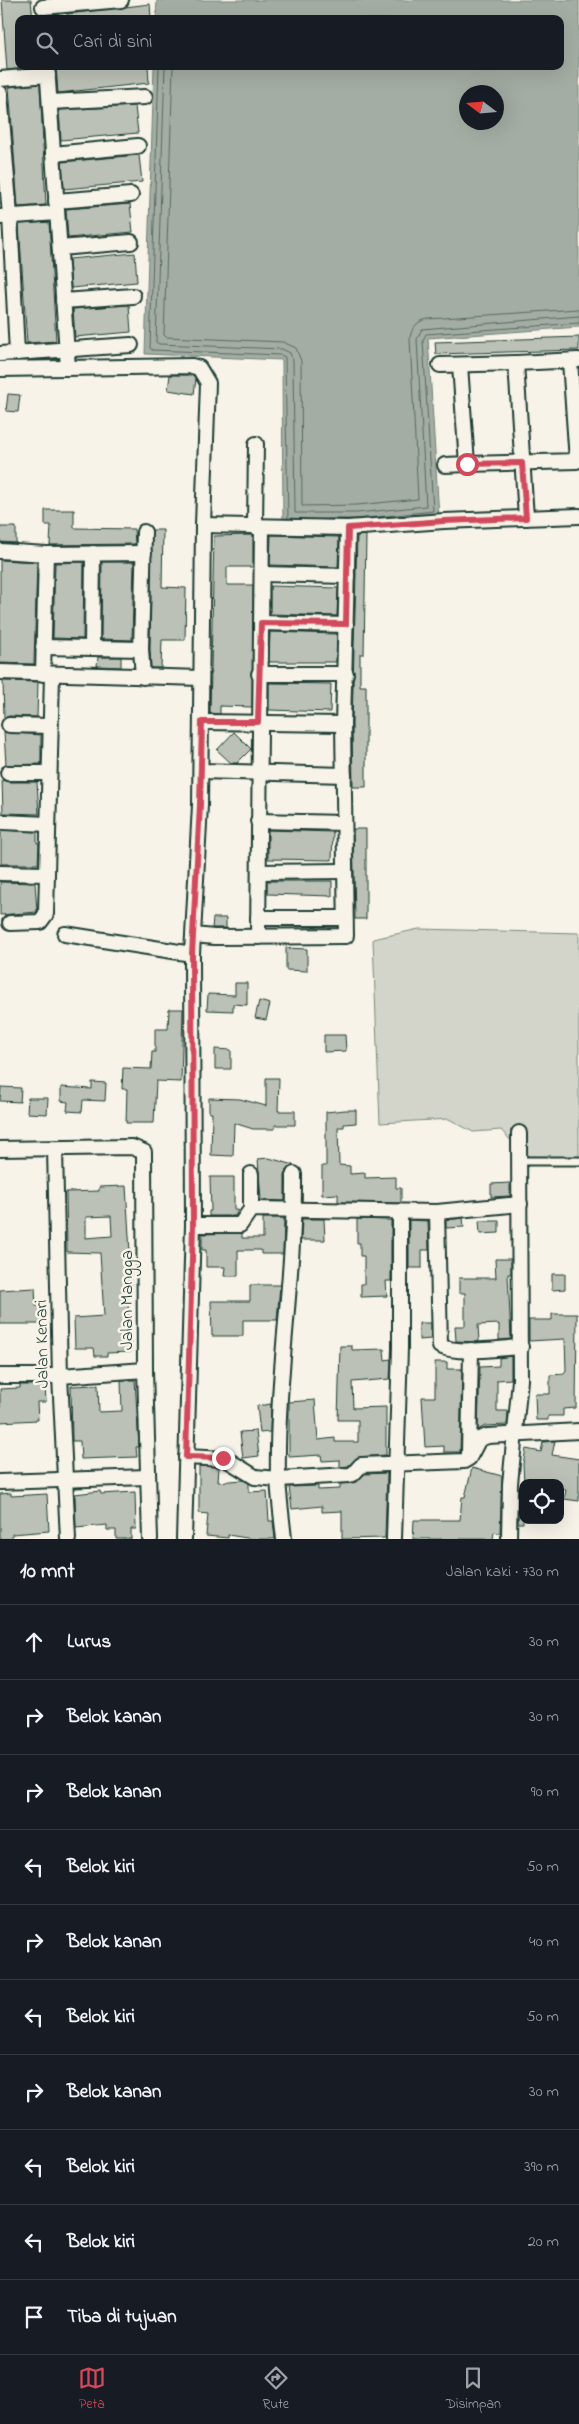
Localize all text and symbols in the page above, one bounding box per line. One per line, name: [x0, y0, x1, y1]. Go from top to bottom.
search box: [15, 15, 564, 70]
icon: search: [33, 29, 61, 57]
text: Cari di sini: [73, 29, 152, 56]
north arrow: [459, 85, 504, 130]
route start: [456, 453, 479, 476]
street label: Jalan Mangga: [115, 1250, 142, 1350]
street label: Jalan Kenari: [29, 1299, 57, 1389]
route end: [212, 1447, 235, 1470]
map controls: [519, 1479, 564, 1524]
button: locate: [519, 1479, 564, 1524]
text: 10 mnt: [20, 1557, 75, 1587]
text: Jalan kaki · 730 m: [446, 1560, 559, 1584]
icon: ahead: [20, 1628, 48, 1656]
text: Lurus: [67, 1629, 111, 1656]
text: 30 m: [529, 1630, 559, 1654]
icon: right: [20, 1703, 48, 1731]
text: Belok kanan: [67, 1704, 161, 1731]
text: 30 m: [529, 1705, 559, 1729]
icon: right: [20, 1778, 48, 1806]
text: Belok kanan: [67, 1779, 161, 1806]
text: 90 m: [531, 1780, 559, 1804]
icon: left: [20, 1853, 48, 1881]
text: Belok kiri: [67, 1854, 135, 1881]
text: 50 m: [527, 1855, 559, 1879]
icon: right: [20, 1928, 48, 1956]
text: Belok kanan: [67, 1929, 161, 1956]
text: 40 m: [529, 1930, 559, 1954]
icon: left: [20, 2003, 48, 2031]
text: Belok kiri: [67, 2004, 135, 2031]
text: 50 m: [527, 2005, 559, 2029]
icon: right: [20, 2078, 48, 2106]
text: Belok kanan: [67, 2079, 161, 2106]
text: 30 m: [529, 2080, 559, 2104]
icon: left: [20, 2153, 48, 2181]
text: Belok kiri: [67, 2154, 135, 2181]
text: 390 m: [524, 2155, 559, 2179]
icon: left: [20, 2228, 48, 2256]
text: Belok kiri: [67, 2229, 135, 2256]
text: 20 m: [528, 2230, 559, 2254]
icon: arrive: [20, 2303, 48, 2331]
text: Tiba di tujuan: [67, 2304, 177, 2331]
tab: Peta: [78, 2364, 106, 2415]
tab: Rute: [262, 2364, 290, 2415]
tab: Disimpan: [446, 2364, 501, 2415]

